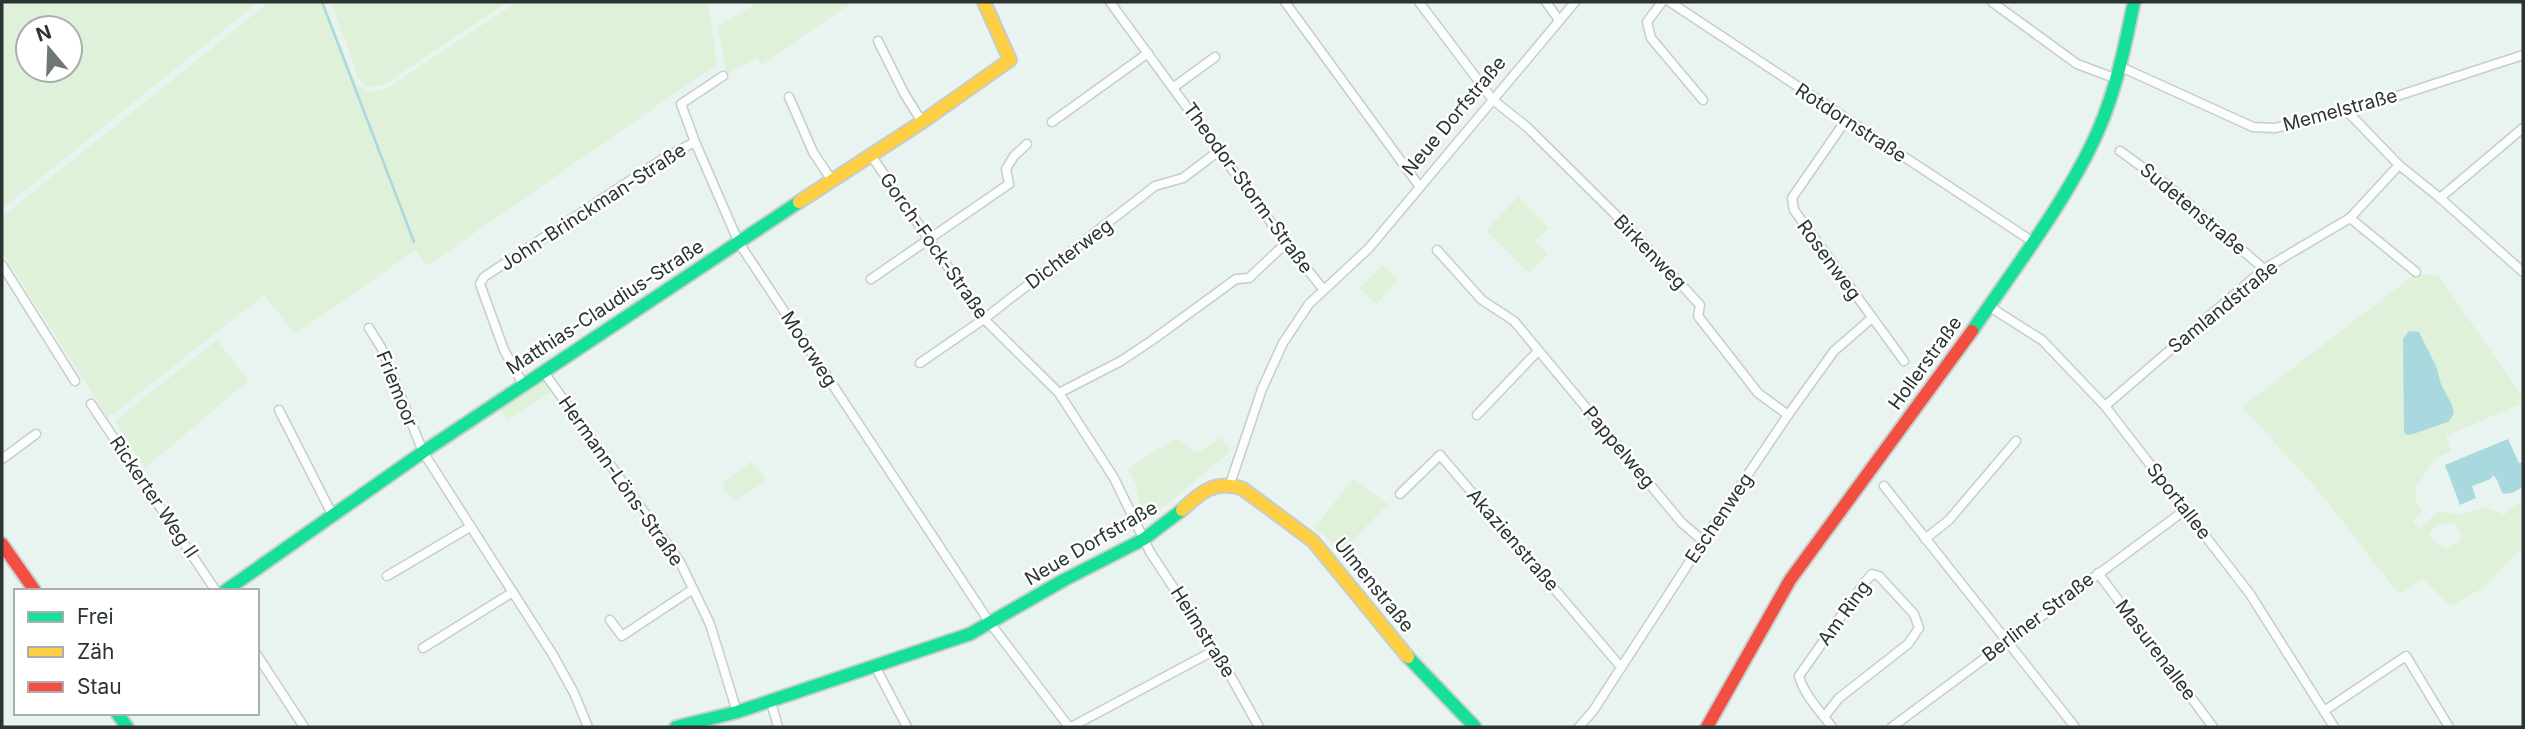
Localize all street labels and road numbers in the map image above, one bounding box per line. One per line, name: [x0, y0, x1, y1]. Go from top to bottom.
street label: Neue Dorfstraße: [1397, 52, 1511, 180]
street label: Rotdornstraße: [1791, 79, 1911, 167]
street label: Memelstraße: [2280, 84, 2400, 136]
street label: Theodor-Storm-Straße: [1178, 98, 1318, 278]
street label: John-Brinckman-Straße: [496, 138, 690, 276]
street label: Sudetenstraße: [2135, 158, 2251, 260]
street label: Gorch-Fock-Straße: [875, 168, 993, 324]
street label: Birkenweg: [1609, 210, 1691, 294]
street label: Dichterweg: [1021, 214, 1117, 294]
street label: Rosenweg: [1792, 215, 1866, 305]
street label: Matthias-Claudius-Straße: [502, 235, 708, 379]
street label: Samlandstraße: [2164, 256, 2282, 358]
street label: Moorweg: [776, 307, 842, 391]
street label: Hollerstraße: [1883, 312, 1967, 414]
street label: Friemoor: [371, 347, 423, 431]
street label: Hermann-Löns-Straße: [554, 392, 688, 570]
street label: Pappelweg: [1578, 401, 1660, 493]
street label: Rickerter Weg II: [105, 432, 203, 562]
street label: Sportallee: [2142, 458, 2216, 544]
street label: Eschenweg: [1680, 469, 1758, 567]
street label: Akazienstraße: [1462, 484, 1564, 596]
street label: Neue Dorfstraße: [1021, 496, 1161, 590]
street label: Ulmenstraße: [1329, 533, 1419, 637]
street label: Berliner Straße: [1978, 567, 2098, 667]
street label: Am Ring: [1813, 576, 1875, 650]
street label: Heimstraße: [1166, 582, 1240, 682]
street label: Masurenallee: [2111, 595, 2201, 705]

